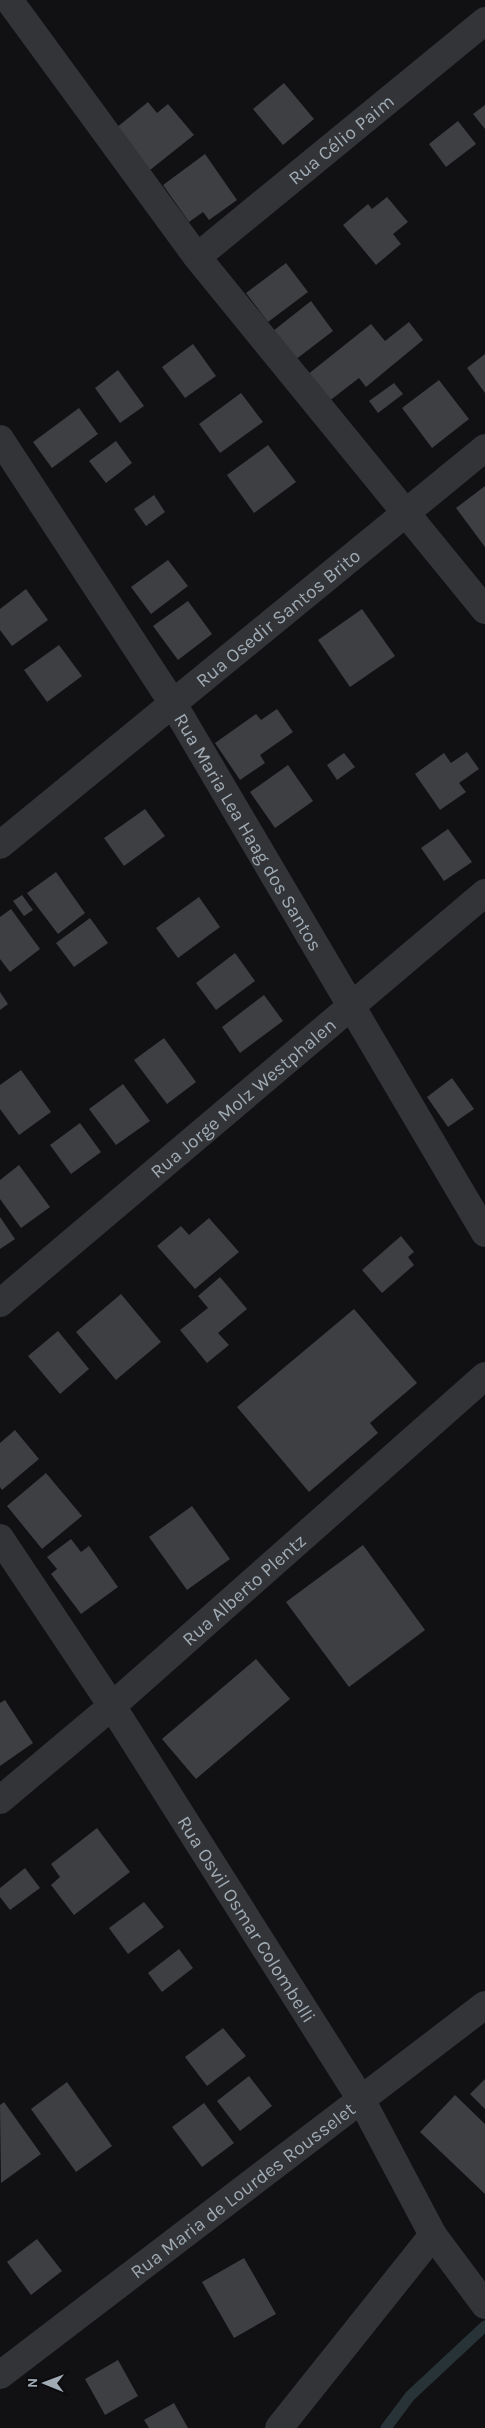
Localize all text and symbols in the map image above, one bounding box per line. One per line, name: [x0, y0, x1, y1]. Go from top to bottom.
street label: Rua Célio Paim: [284, 90, 399, 190]
street label: Rua Osedir Santos Brito: [192, 545, 365, 692]
street label: Rua Maria Lea Haag dos Santos: [169, 710, 326, 955]
street label: Rua Jorge Molz Westphalen: [146, 1014, 341, 1183]
street label: Rua Alberto Plentz: [178, 1530, 311, 1651]
street label: Rua Osvil Osmar Colombelli: [172, 1812, 320, 2027]
street label: Rua Maria de Lourdes Rousselet: [126, 2098, 360, 2283]
north arrow: [20, 2358, 70, 2408]
text: N: [24, 2378, 41, 2388]

